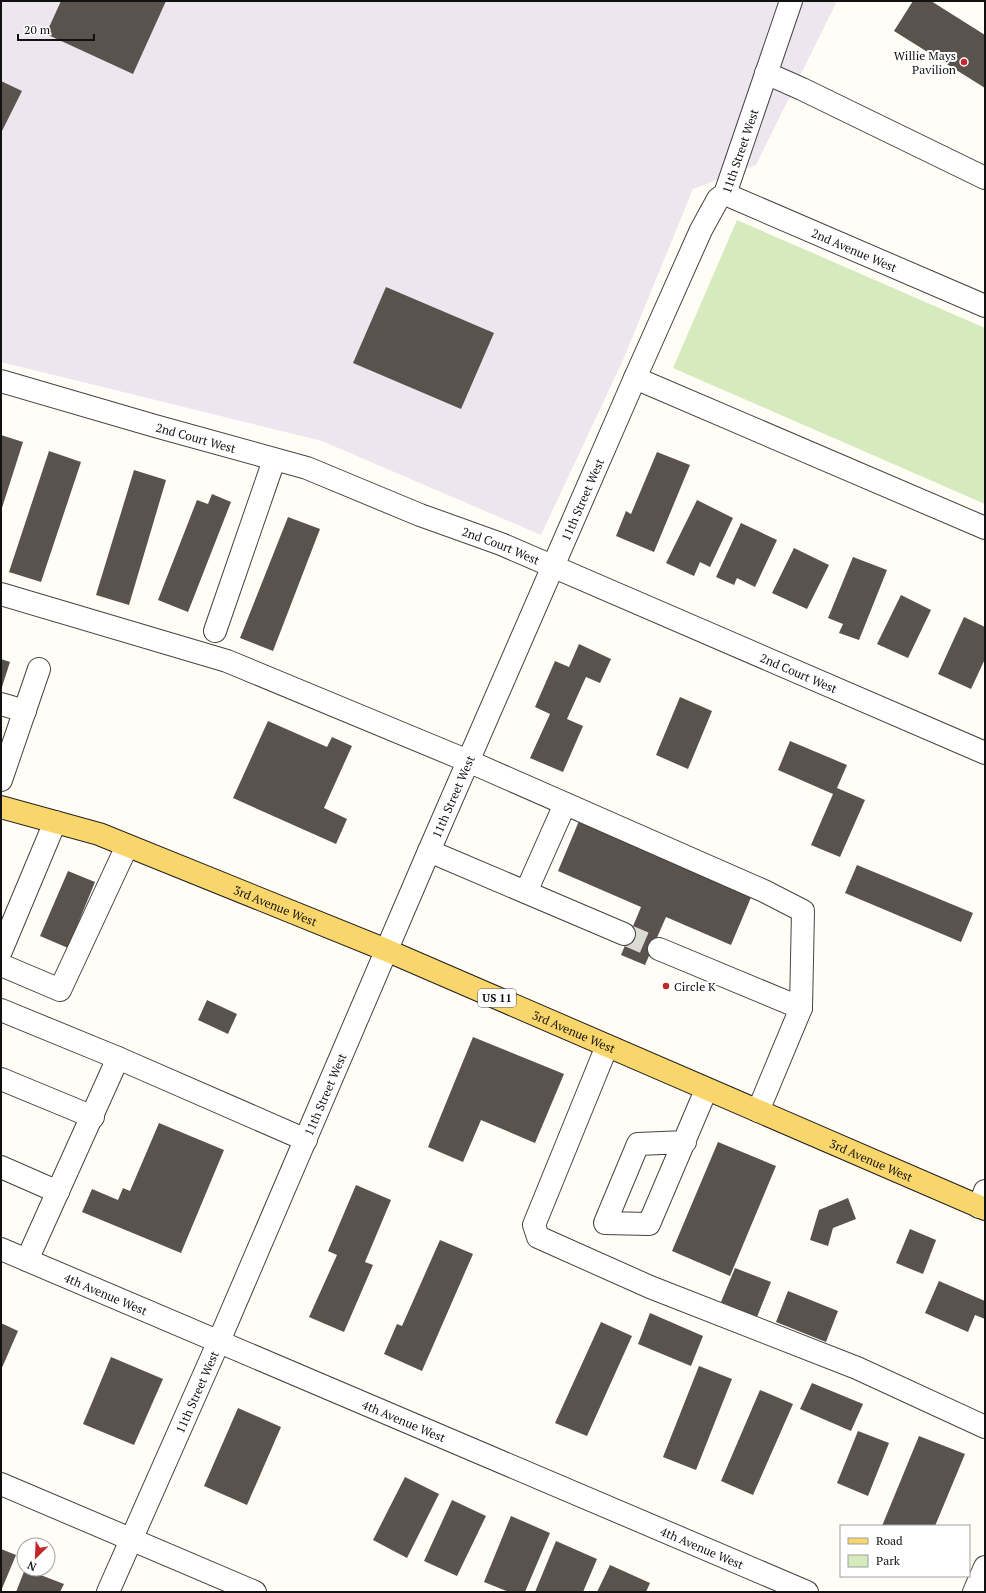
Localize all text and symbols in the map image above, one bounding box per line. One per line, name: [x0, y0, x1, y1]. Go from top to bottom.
scale bar: [18, 16, 94, 42]
text: 20 m: [24, 22, 51, 37]
place label: Willie Mays Pavilion: [894, 48, 956, 77]
marker: Willie Mays Pavilion: [959, 57, 969, 67]
street label: 11th Street West: [718, 106, 761, 195]
street label: 2nd Avenue West: [810, 225, 900, 275]
street label: 2nd Court West: [154, 419, 238, 456]
street label: 11th Street West: [558, 455, 607, 543]
street label: 2nd Court West: [460, 523, 543, 568]
street label: 2nd Court West: [758, 649, 840, 696]
street label: 11th Street West: [428, 753, 477, 840]
street label: 3rd Avenue West: [232, 882, 320, 929]
place label: Circle K: [674, 979, 716, 994]
marker: Circle K: [661, 981, 671, 991]
road number: US 11: [478, 989, 516, 1007]
street label: 3rd Avenue West: [530, 1007, 618, 1056]
street label: 11th Street West: [300, 1050, 349, 1138]
street label: 3rd Avenue West: [828, 1135, 916, 1185]
street label: 4th Avenue West: [62, 1269, 150, 1318]
street label: 11th Street West: [172, 1348, 222, 1435]
street label: 4th Avenue West: [360, 1396, 448, 1445]
street label: 4th Avenue West: [658, 1523, 747, 1572]
legend: [840, 1525, 970, 1577]
text: Road: [876, 1533, 903, 1548]
north arrow: [16, 1537, 56, 1577]
text: Park: [876, 1553, 901, 1568]
text: N: [25, 1558, 39, 1574]

